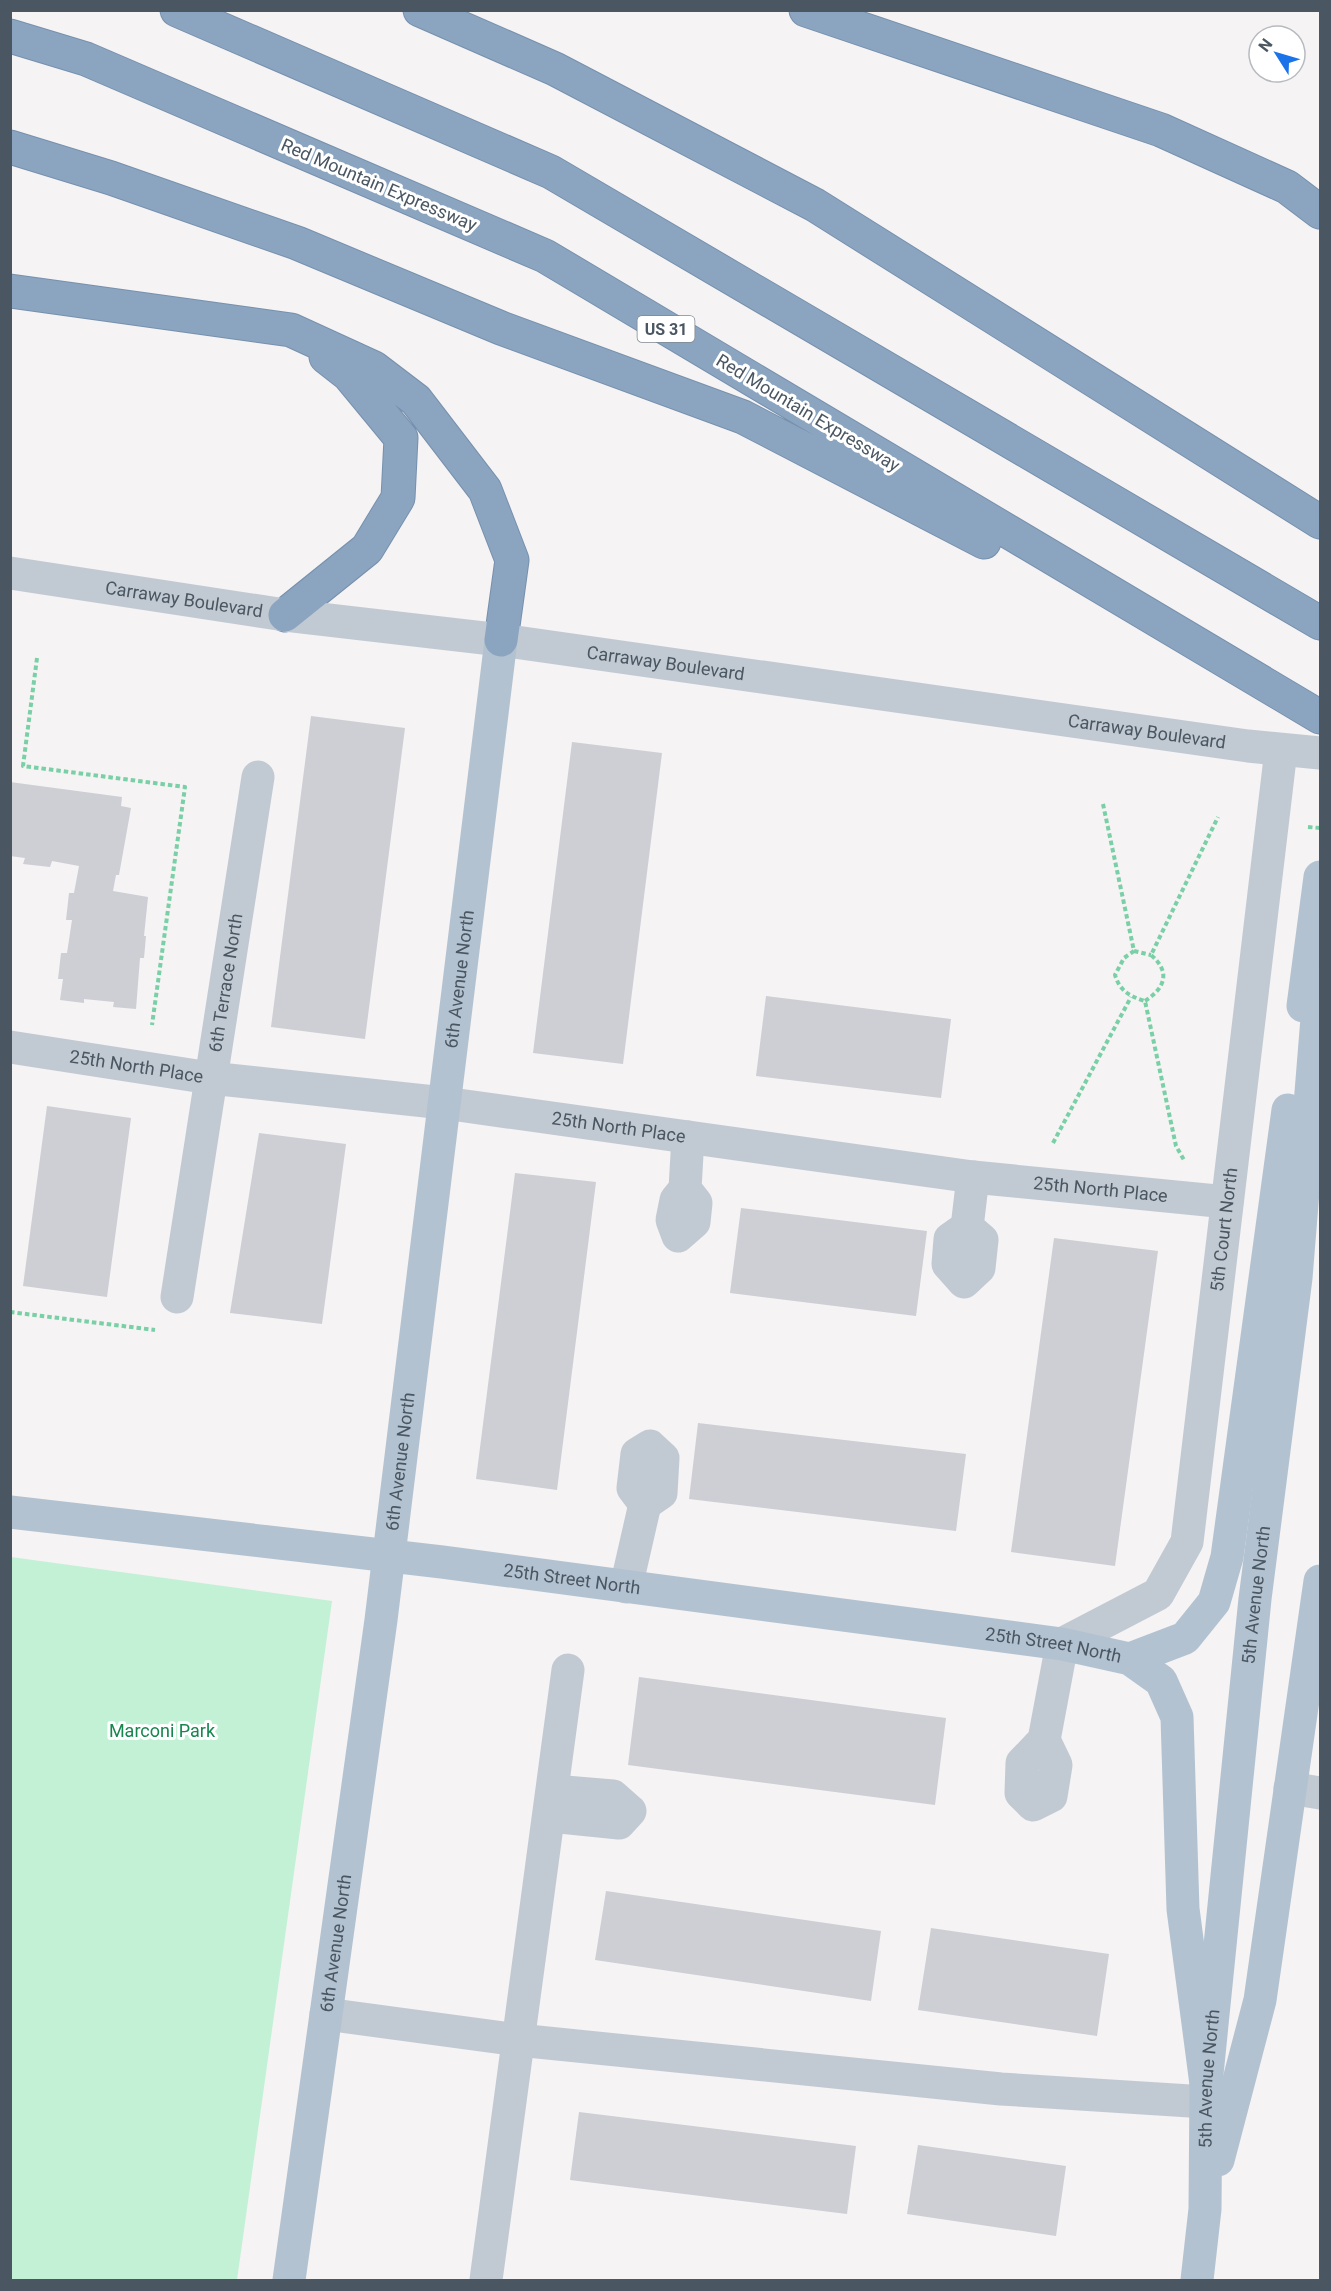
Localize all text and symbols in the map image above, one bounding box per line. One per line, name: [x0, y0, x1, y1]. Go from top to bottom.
north arrow: [1247, 24, 1307, 84]
text: N: [1254, 35, 1276, 56]
street label: Red Mountain Expressway: [278, 134, 481, 236]
road number: US 31: [638, 316, 694, 342]
street label: Red Mountain Expressway: [713, 349, 904, 476]
street label: Carraway Boulevard: [104, 577, 264, 621]
street label: Carraway Boulevard: [586, 641, 746, 684]
street label: Carraway Boulevard: [1067, 710, 1227, 753]
street label: 6th Avenue North: [440, 909, 478, 1049]
street label: 6th Terrace North: [204, 912, 247, 1054]
street label: 25th North Place: [68, 1045, 205, 1087]
street label: 25th North Place: [550, 1107, 687, 1147]
street label: 5th Court North: [1206, 1167, 1241, 1293]
street label: 25th North Place: [1032, 1172, 1169, 1206]
street label: 6th Avenue North: [381, 1391, 419, 1532]
street label: 5th Avenue North: [1237, 1524, 1274, 1665]
street label: 25th Street North: [502, 1559, 642, 1598]
street label: 25th Street North: [984, 1623, 1124, 1667]
park label: Marconi Park: [109, 1720, 216, 1741]
street label: 6th Avenue North: [315, 1873, 355, 2014]
street label: 5th Avenue North: [1194, 2008, 1224, 2148]

